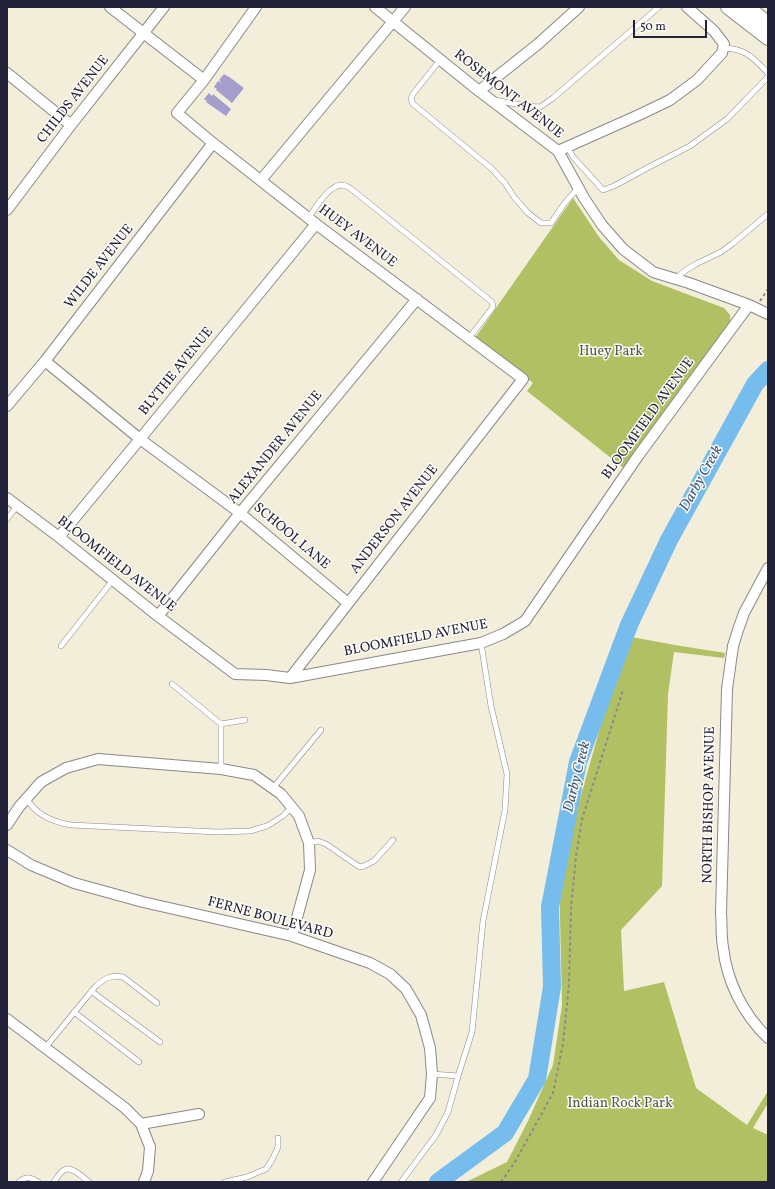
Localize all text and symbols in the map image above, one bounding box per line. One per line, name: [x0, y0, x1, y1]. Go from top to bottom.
scale bar: [635, 12, 709, 38]
text: 50 m: [640, 19, 666, 35]
street label: ROSEMONT AVENUE: [450, 47, 566, 143]
street label: CHILDS AVENUE: [34, 53, 114, 147]
street label: HUEY AVENUE: [314, 202, 400, 272]
street label: WILDE AVENUE: [62, 222, 138, 312]
street label: BLYTHE AVENUE: [136, 325, 218, 419]
park label: Huey Park: [579, 344, 643, 360]
street label: BLOOMFIELD AVENUE: [599, 355, 699, 483]
street label: ALEXANDER AVENUE: [225, 388, 327, 508]
water label: Darby Creek: [677, 443, 727, 515]
street label: ANDERSON AVENUE: [347, 462, 443, 578]
street label: SCHOOL LANE: [249, 500, 333, 574]
street label: BLOOMFIELD AVENUE: [53, 513, 179, 617]
street label: BLOOMFIELD AVENUE: [343, 617, 489, 661]
street label: NORTH BISHOP AVENUE: [700, 726, 720, 884]
water label: Darby Creek: [560, 740, 596, 814]
street label: FERNE BOULEVARD: [205, 894, 335, 944]
park label: Indian Rock Park: [567, 1096, 673, 1112]

